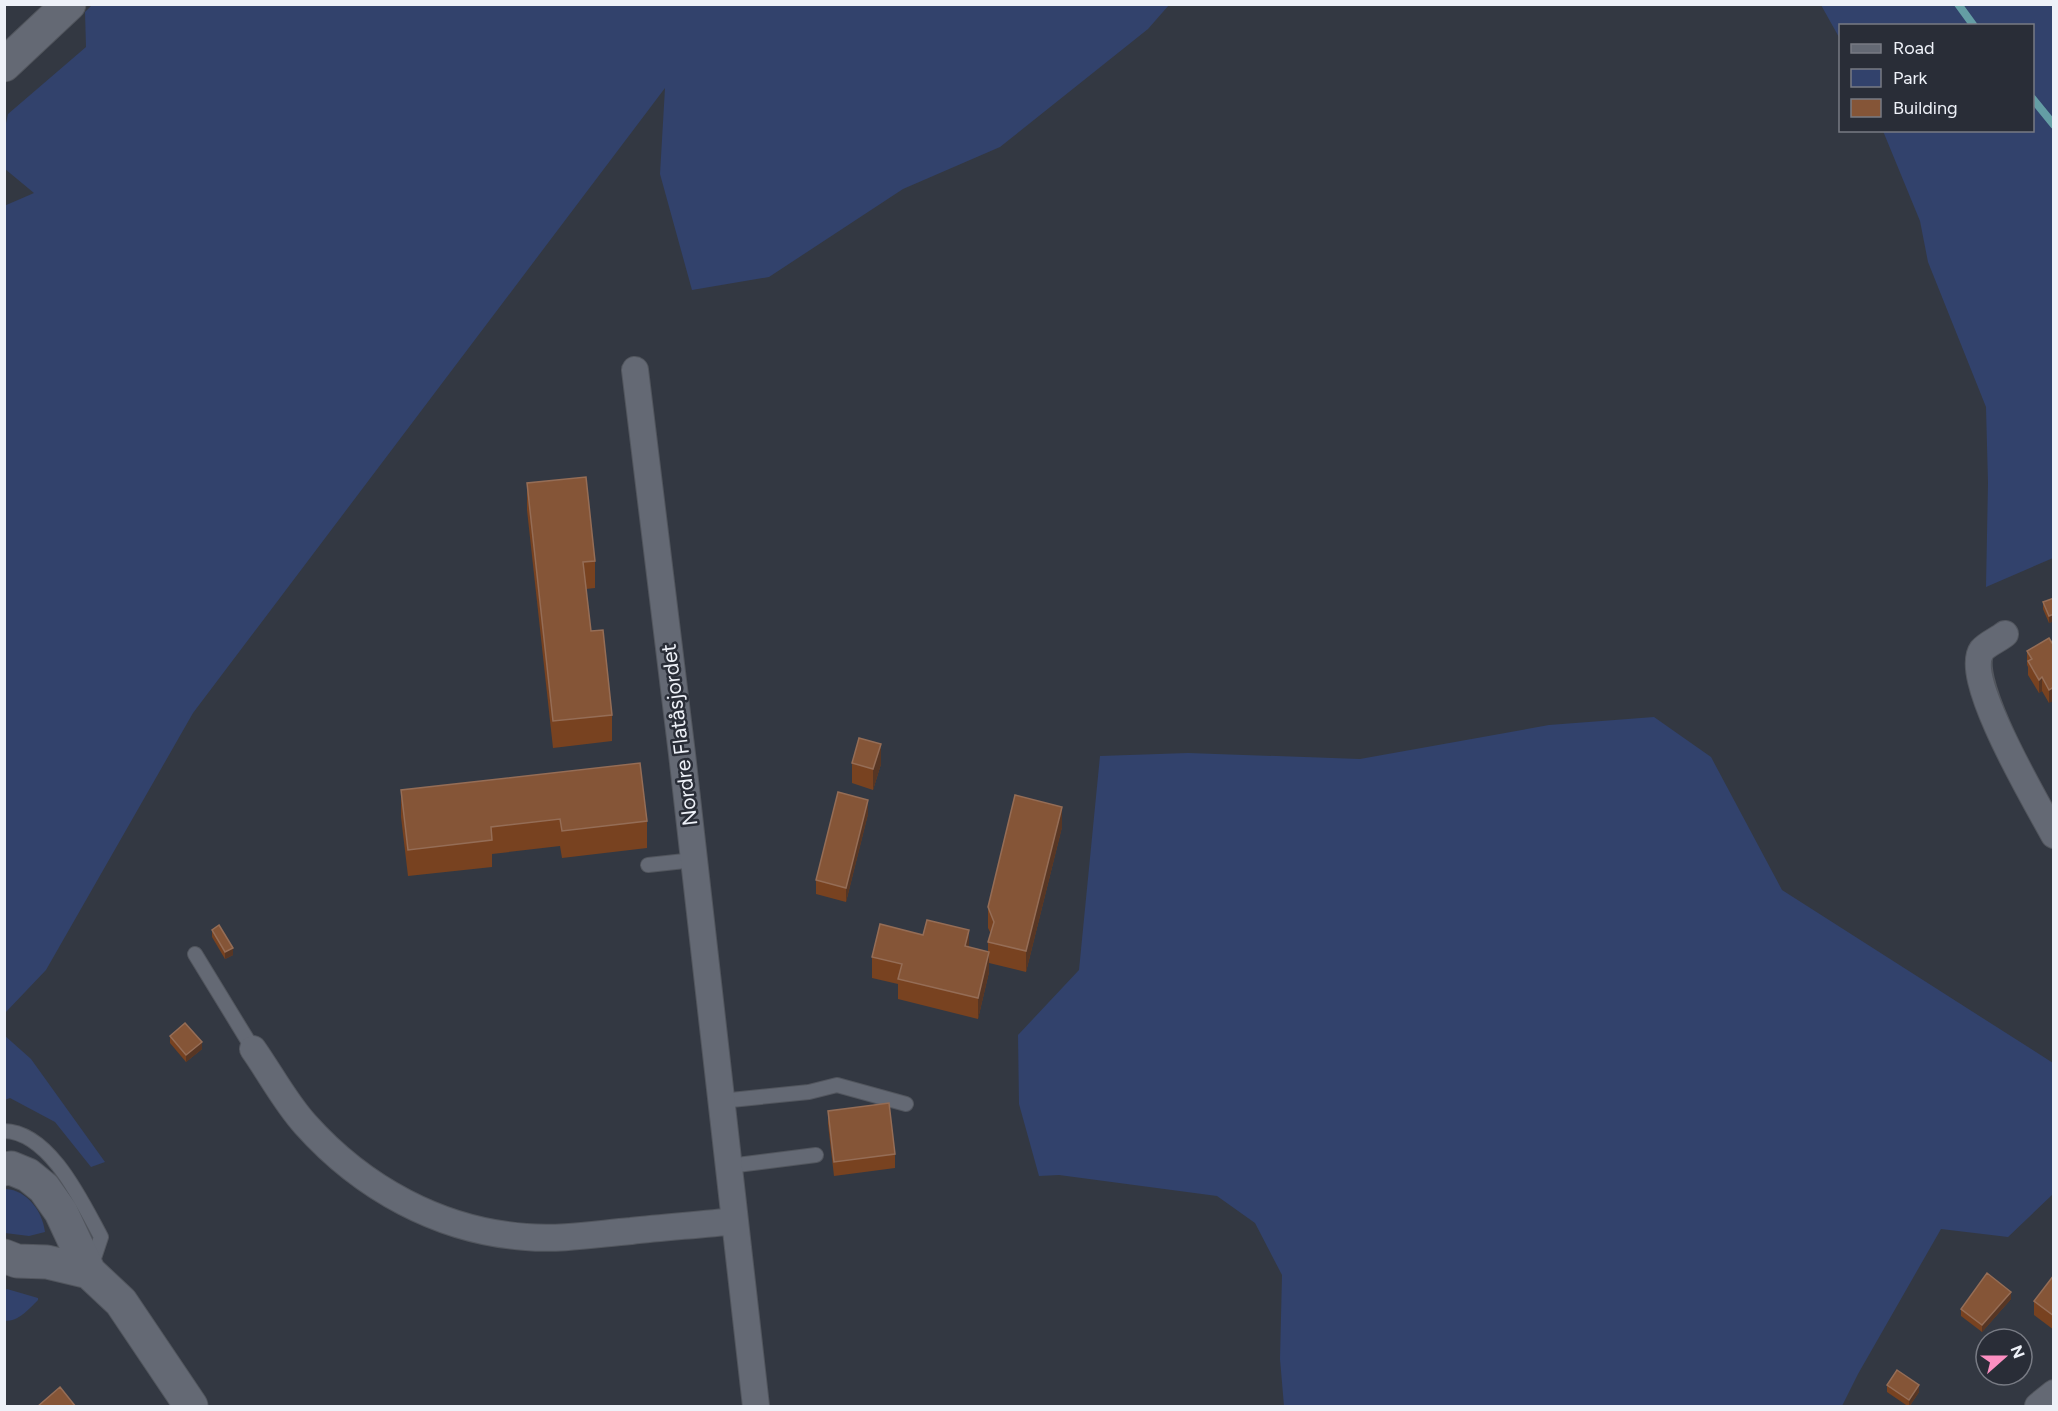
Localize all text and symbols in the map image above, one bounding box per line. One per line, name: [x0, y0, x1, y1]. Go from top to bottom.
legend: [1839, 24, 2034, 132]
text: Road: [1893, 37, 1934, 59]
text: Park: [1893, 67, 1928, 89]
text: Building: [1893, 97, 1958, 119]
street label: Nordre Flatåsjordet: [655, 642, 703, 828]
north arrow: [1974, 1327, 2034, 1387]
text: N: [2006, 1343, 2029, 1361]

